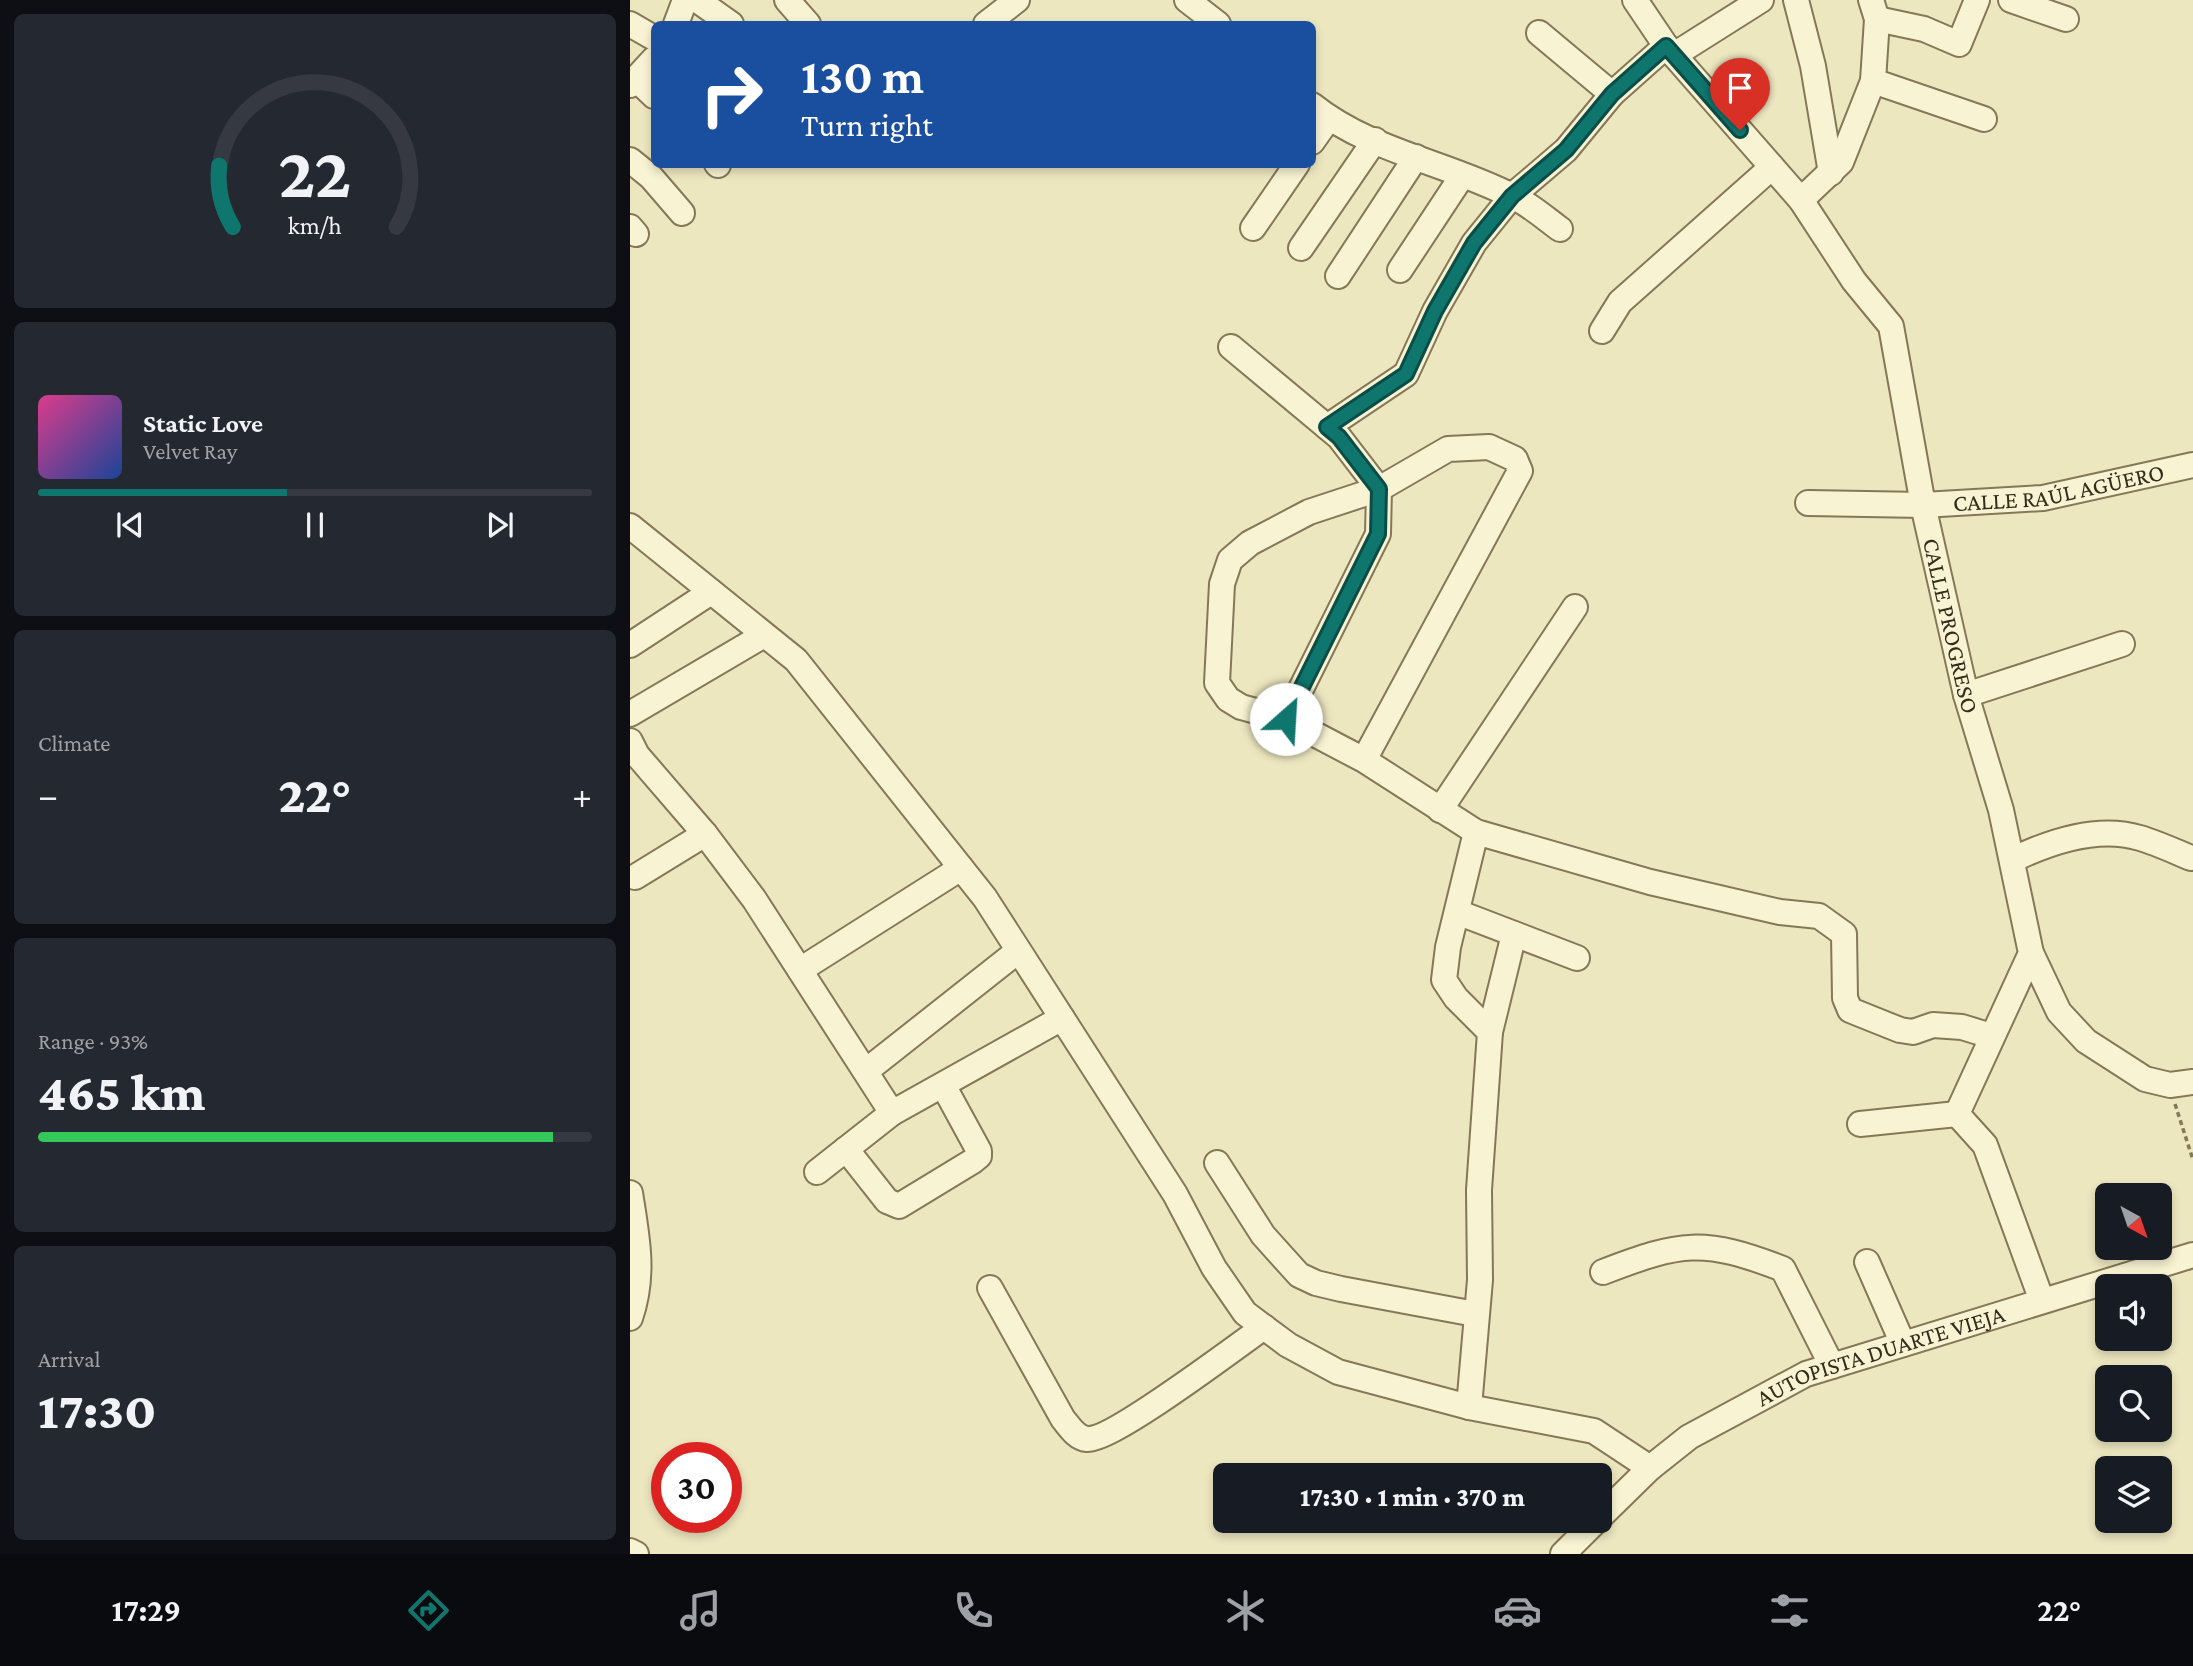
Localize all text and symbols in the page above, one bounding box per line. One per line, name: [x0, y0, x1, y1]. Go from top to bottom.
icon: right: [686, 49, 777, 140]
text: 130 m: [801, 49, 924, 104]
pin: [1710, 58, 1770, 130]
icon: arrive: [1721, 69, 1759, 107]
text: Turn right: [801, 107, 933, 143]
text: 22: [278, 132, 352, 213]
text: km/h: [288, 212, 342, 239]
text: Static Love: [143, 409, 263, 438]
text: Velvet Ray: [143, 438, 237, 464]
street label: CALLE RAÚL AGÜERO: [1952, 458, 2166, 516]
icon: previous: [111, 506, 149, 544]
icon: pause: [296, 506, 334, 544]
icon: next: [481, 506, 519, 544]
street label: CALLE PROGRESO: [1918, 535, 1985, 717]
position arrow: [1249, 682, 1323, 756]
text: Climate: [38, 730, 110, 756]
text: 22°: [278, 765, 352, 823]
text: −: [38, 774, 58, 816]
text: +: [572, 774, 592, 816]
text: Range · 93%: [38, 1028, 148, 1054]
text: 465 km: [38, 1063, 205, 1121]
north arrow: [2095, 1183, 2172, 1260]
map controls: [2095, 1183, 2172, 1533]
button: sound: [2095, 1274, 2172, 1351]
street label: AUTOPISTA DUARTE VIEJA: [1751, 1300, 2008, 1411]
text: Arrival: [38, 1346, 101, 1372]
button: search: [2095, 1365, 2172, 1442]
text: 17:30: [38, 1381, 157, 1439]
speed limit sign: 30: [651, 1442, 742, 1533]
button: layers: [2095, 1456, 2172, 1533]
text: 17:30 · 1 min · 370 m: [1300, 1483, 1525, 1512]
icon: directions: [404, 1586, 453, 1635]
icon: music: [676, 1586, 725, 1635]
icon: phone: [949, 1586, 998, 1635]
icon: climate: [1221, 1586, 1270, 1635]
icon: car: [1493, 1586, 1542, 1635]
icon: filters: [1765, 1586, 1814, 1635]
text: 17:29: [112, 1592, 181, 1628]
text: 22°: [2037, 1592, 2081, 1628]

